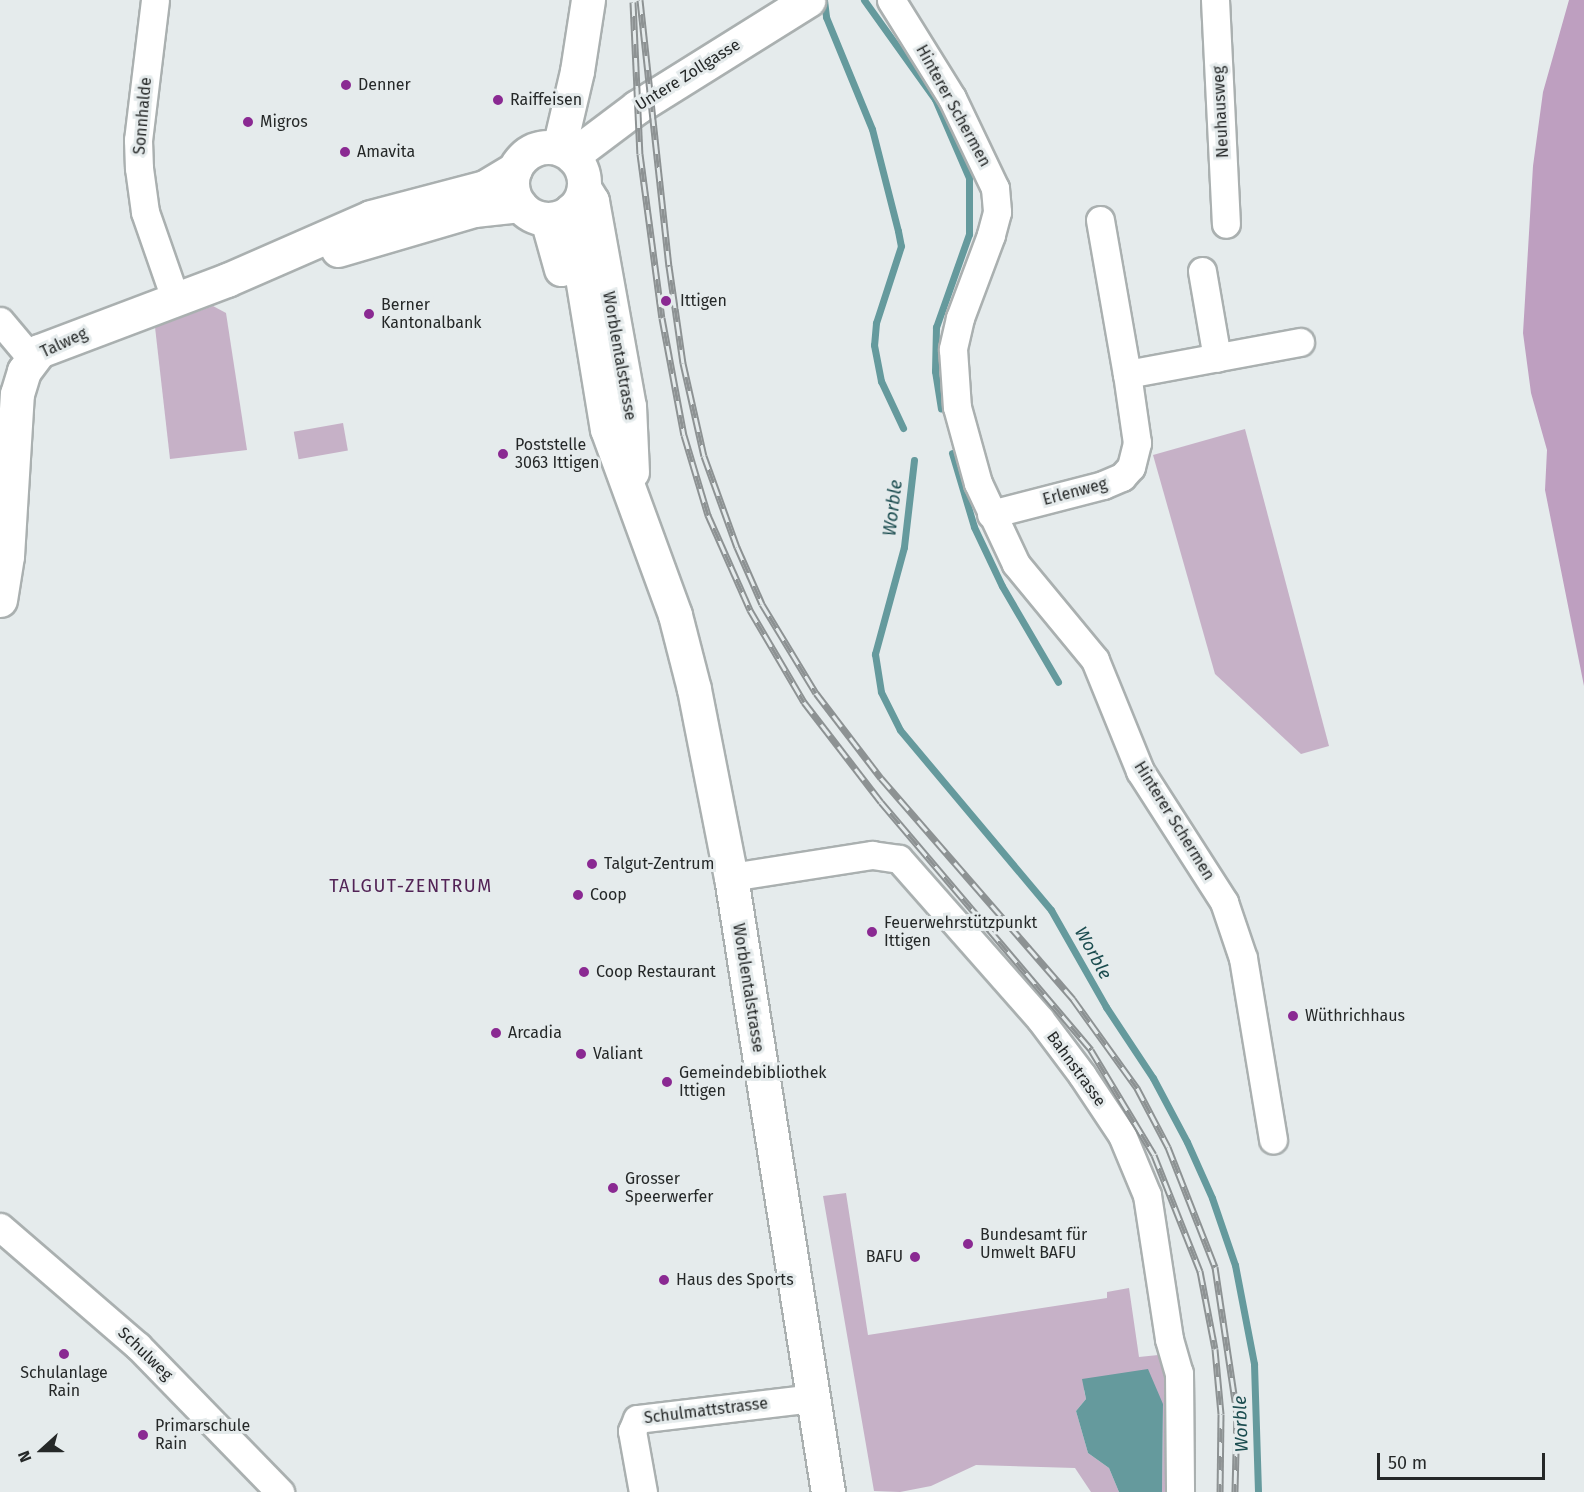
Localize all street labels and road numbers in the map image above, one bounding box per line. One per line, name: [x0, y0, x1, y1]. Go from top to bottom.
street label: Untere Zollgasse: [632, 35, 744, 115]
street label: Hinterer Schermen: [912, 42, 994, 170]
street label: Neuhausweg: [1209, 65, 1233, 159]
street label: Sonnhalde: [130, 76, 156, 156]
street label: Worblentalstrasse: [598, 290, 640, 422]
street label: Talweg: [38, 324, 90, 362]
street label: Erlenweg: [1041, 474, 1109, 510]
street label: Hinterer Schermen: [1130, 758, 1218, 884]
street label: Worblentalstrasse: [728, 922, 768, 1054]
street label: Bahnstrasse: [1042, 1028, 1110, 1110]
street label: Schulweg: [114, 1323, 176, 1385]
street label: Schulmattstrasse: [643, 1394, 769, 1428]

